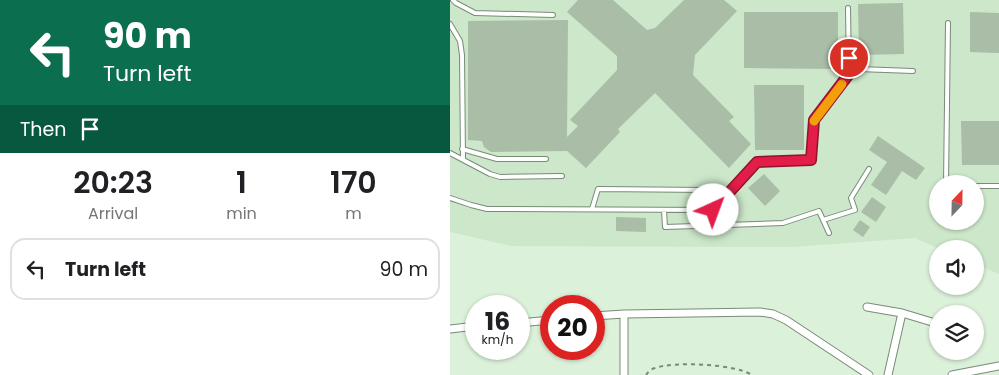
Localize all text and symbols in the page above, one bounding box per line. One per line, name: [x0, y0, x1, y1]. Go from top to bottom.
text: 90 m: [103, 11, 192, 60]
icon: left: [20, 20, 85, 85]
pin: [828, 37, 870, 79]
icon: arrive: [835, 44, 863, 72]
text: Turn left: [103, 58, 191, 89]
icon: arrive: [76, 115, 104, 143]
text: Then: [20, 116, 66, 143]
text: 20:23: [73, 161, 153, 204]
text: 1: [236, 161, 247, 204]
text: 170: [330, 161, 377, 204]
north arrow: [929, 175, 984, 230]
map controls: [929, 175, 984, 360]
position arrow: [686, 183, 738, 235]
text: Arrival: [88, 202, 138, 225]
text: min: [226, 202, 257, 225]
text: m: [345, 202, 362, 225]
button: sound: [929, 240, 984, 295]
icon: left: [22, 255, 50, 283]
text: Turn left: [65, 256, 146, 283]
text: 90 m: [379, 256, 428, 283]
speed limit sign: 20: [540, 295, 605, 360]
text: 16: [485, 304, 510, 339]
button: layers: [929, 305, 984, 360]
text: km/h: [482, 331, 513, 348]

